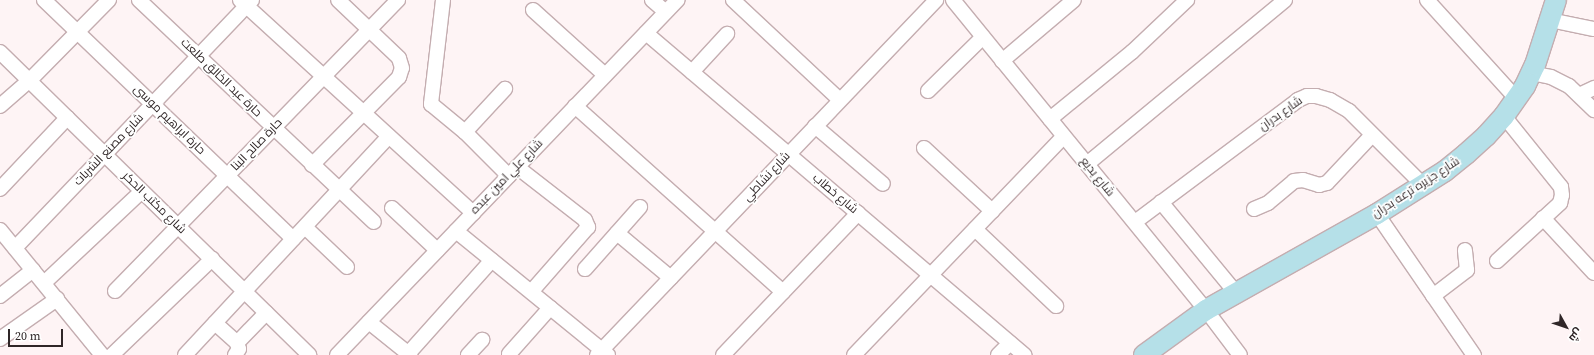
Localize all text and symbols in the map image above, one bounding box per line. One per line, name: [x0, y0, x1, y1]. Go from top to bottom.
street label: حارة عبد الخالق طلعت: [177, 36, 265, 120]
street label: حارة ابراهيم موسى: [130, 82, 208, 158]
street label: شارع بدران: [1256, 94, 1306, 134]
street label: شارع مصنع الشربات: [71, 111, 147, 189]
street label: حارة صالح البنا: [228, 116, 286, 174]
street label: شارع علي امين عبده: [468, 137, 546, 217]
street label: شارع نشاطي: [740, 149, 794, 205]
street label: شارع بديع: [1077, 154, 1117, 200]
street label: شارع جزيره ترعه بدران: [1370, 154, 1462, 222]
street label: شارع مكتب الحكر: [119, 169, 189, 237]
street label: شارع خطاب: [809, 171, 861, 217]
north arrow: [1546, 307, 1586, 347]
scale bar: [10, 321, 65, 347]
text: ش: [1565, 325, 1586, 345]
text: 20 m: [15, 328, 41, 344]

